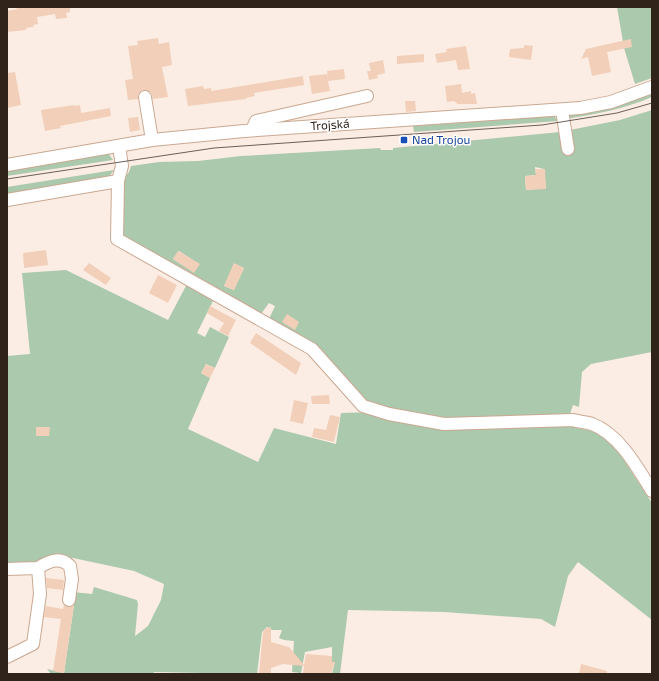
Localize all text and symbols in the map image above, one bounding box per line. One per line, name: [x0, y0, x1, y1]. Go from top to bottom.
street label: Trojská: [310, 116, 350, 133]
place label: Nad Trojou: [412, 132, 470, 147]
marker: Nad Trojou: [399, 135, 409, 145]

